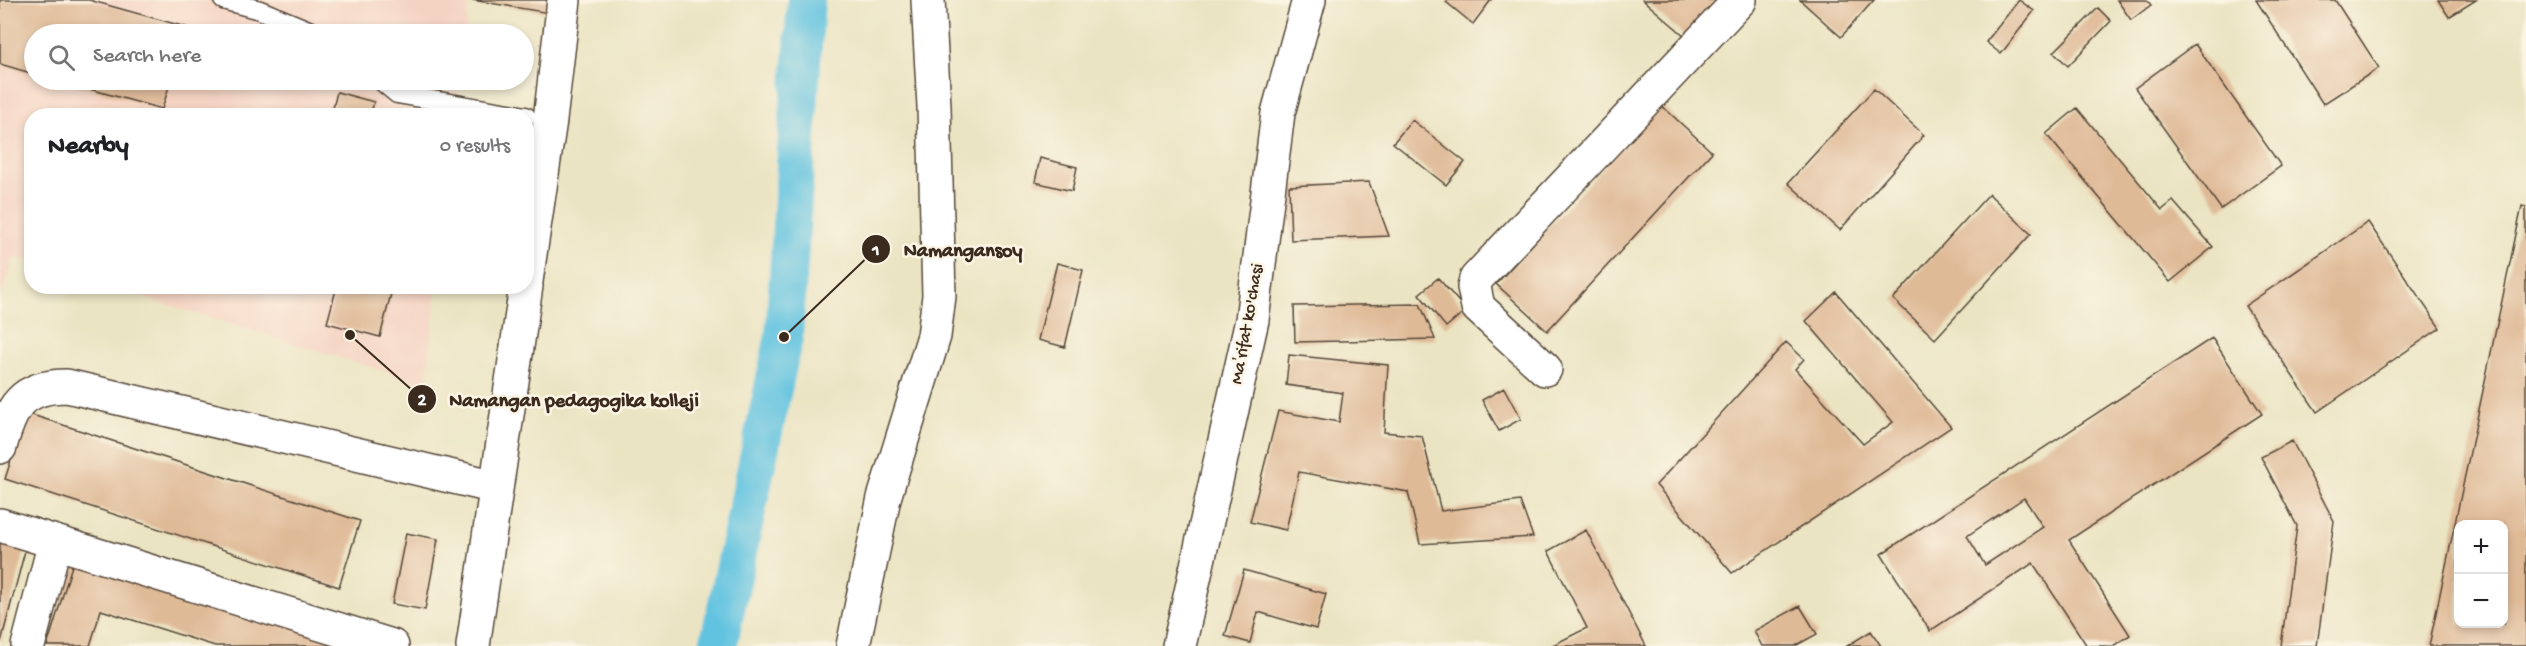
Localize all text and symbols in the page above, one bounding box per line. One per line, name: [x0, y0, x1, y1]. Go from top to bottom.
search box: [24, 24, 534, 90]
icon: search: [45, 41, 78, 74]
text: Search here: [93, 44, 201, 70]
text: Nearby: [48, 132, 129, 163]
text: 0 results: [440, 136, 510, 159]
callout: Namangansoy: [861, 230, 1034, 268]
text: 1: [871, 241, 880, 262]
text: Namangansoy: [904, 241, 1022, 264]
street label: Maʼrifat ko'chasi: [1227, 262, 1269, 386]
callout: Namangan pedagogika kolleji: [407, 380, 711, 418]
text: 2: [418, 391, 427, 412]
text: Namangan pedagogika kolleji: [449, 391, 699, 414]
map controls: [2454, 520, 2508, 628]
button: +: [2454, 520, 2508, 574]
button: −: [2454, 574, 2508, 628]

